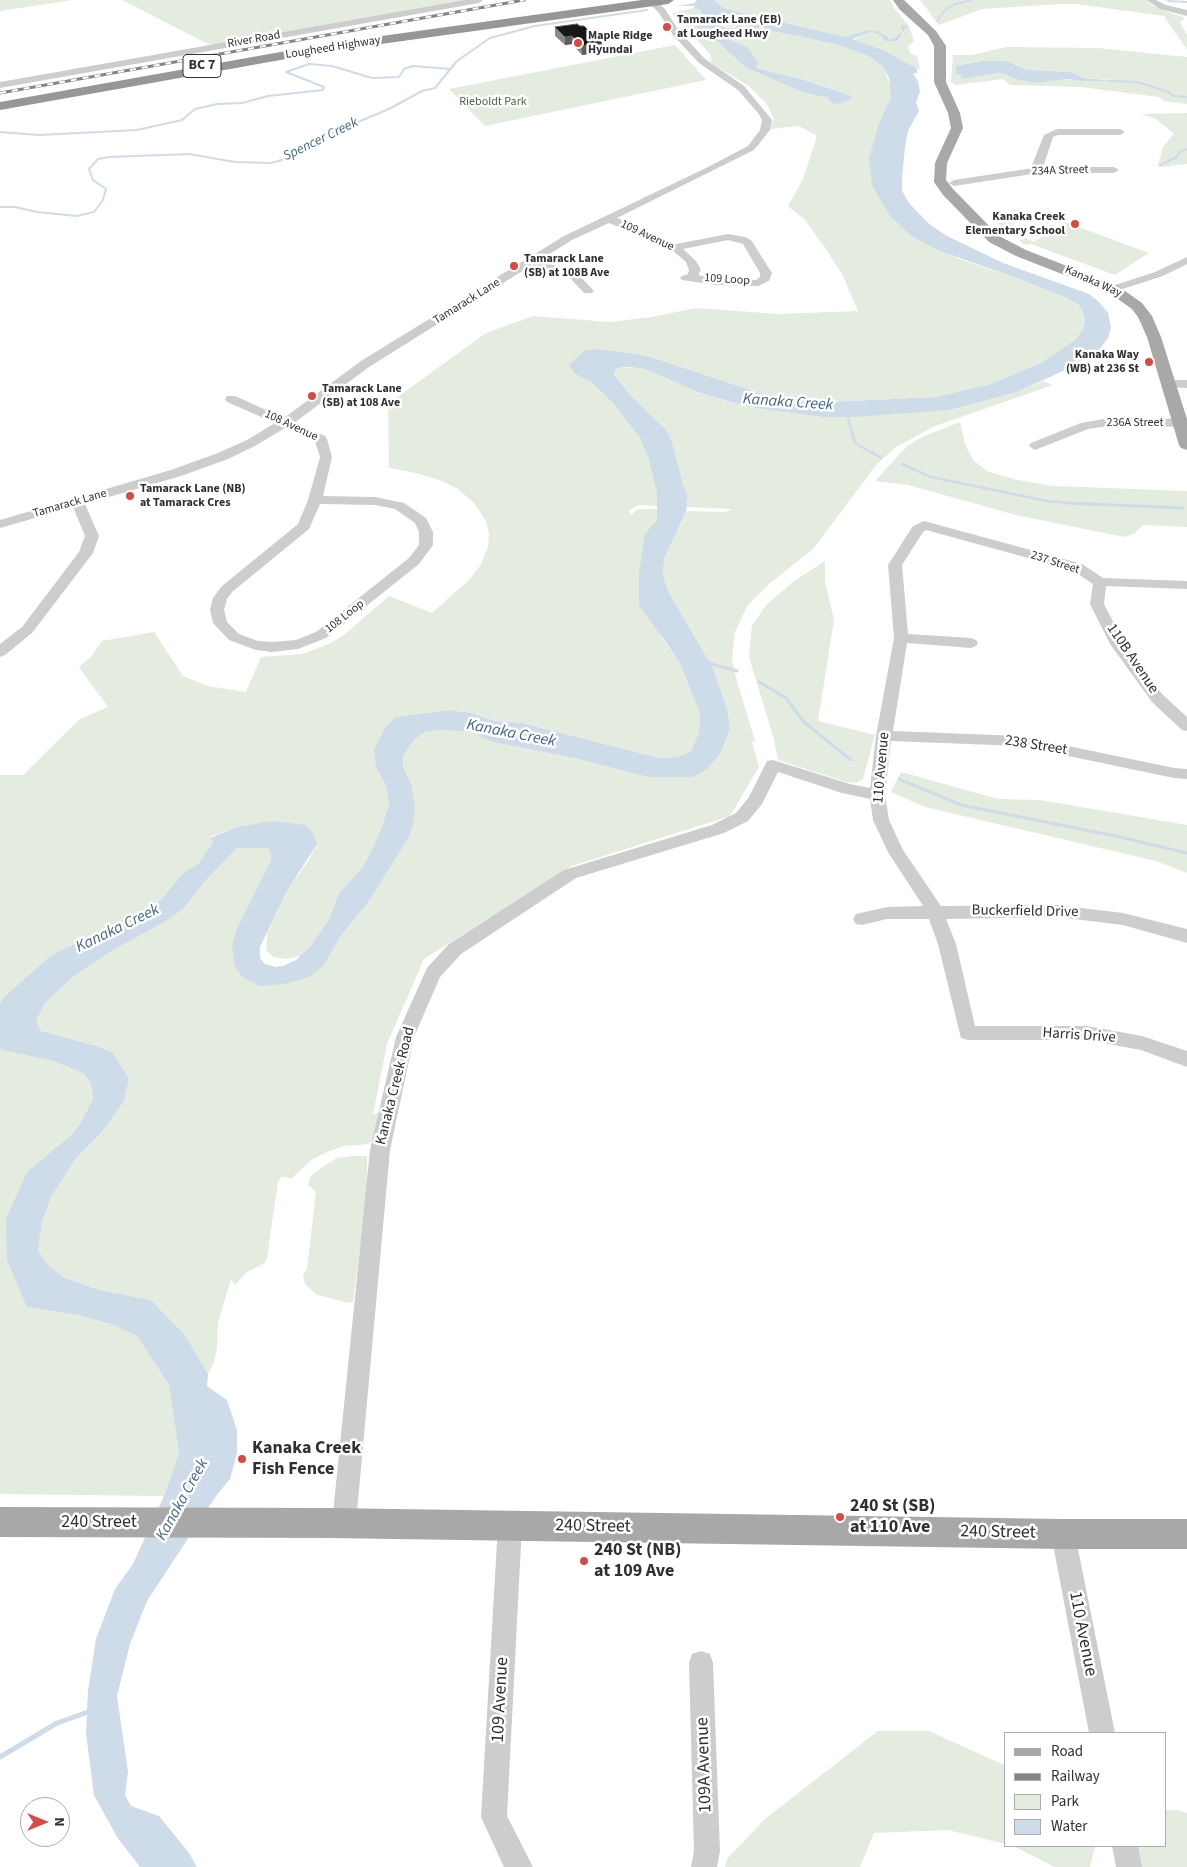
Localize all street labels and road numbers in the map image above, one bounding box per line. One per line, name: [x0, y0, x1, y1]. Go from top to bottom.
street label: River Road: [226, 28, 282, 52]
street label: Lougheed Highway: [285, 33, 381, 63]
road number: BC 7: [183, 54, 221, 78]
street label: 234A Street: [1031, 163, 1089, 179]
street label: 109 Avenue: [618, 217, 676, 255]
street label: Kanaka Way: [1062, 263, 1124, 301]
street label: 109 Loop: [704, 271, 750, 289]
street label: Tamarack Lane: [431, 276, 503, 328]
street label: 108 Avenue: [262, 407, 320, 445]
street label: 236A Street: [1107, 416, 1163, 430]
street label: Tamarack Lane: [32, 487, 108, 521]
street label: 237 Street: [1029, 548, 1081, 578]
street label: 108 Loop: [323, 597, 367, 637]
street label: 110B Avenue: [1102, 621, 1162, 697]
street label: 110 Avenue: [870, 732, 894, 804]
street label: 238 Street: [1004, 732, 1068, 760]
street label: Buckerfield Drive: [971, 902, 1079, 922]
street label: Harris Drive: [1042, 1024, 1116, 1048]
street label: Kanaka Creek Road: [373, 1025, 419, 1147]
street label: 240 Street: [61, 1512, 137, 1534]
street label: 240 Street: [555, 1516, 631, 1538]
street label: 240 Street: [960, 1522, 1036, 1544]
street label: 110 Avenue: [1063, 1590, 1101, 1678]
street label: 109 Avenue: [488, 1657, 514, 1743]
street label: 109A Avenue: [693, 1717, 717, 1813]

